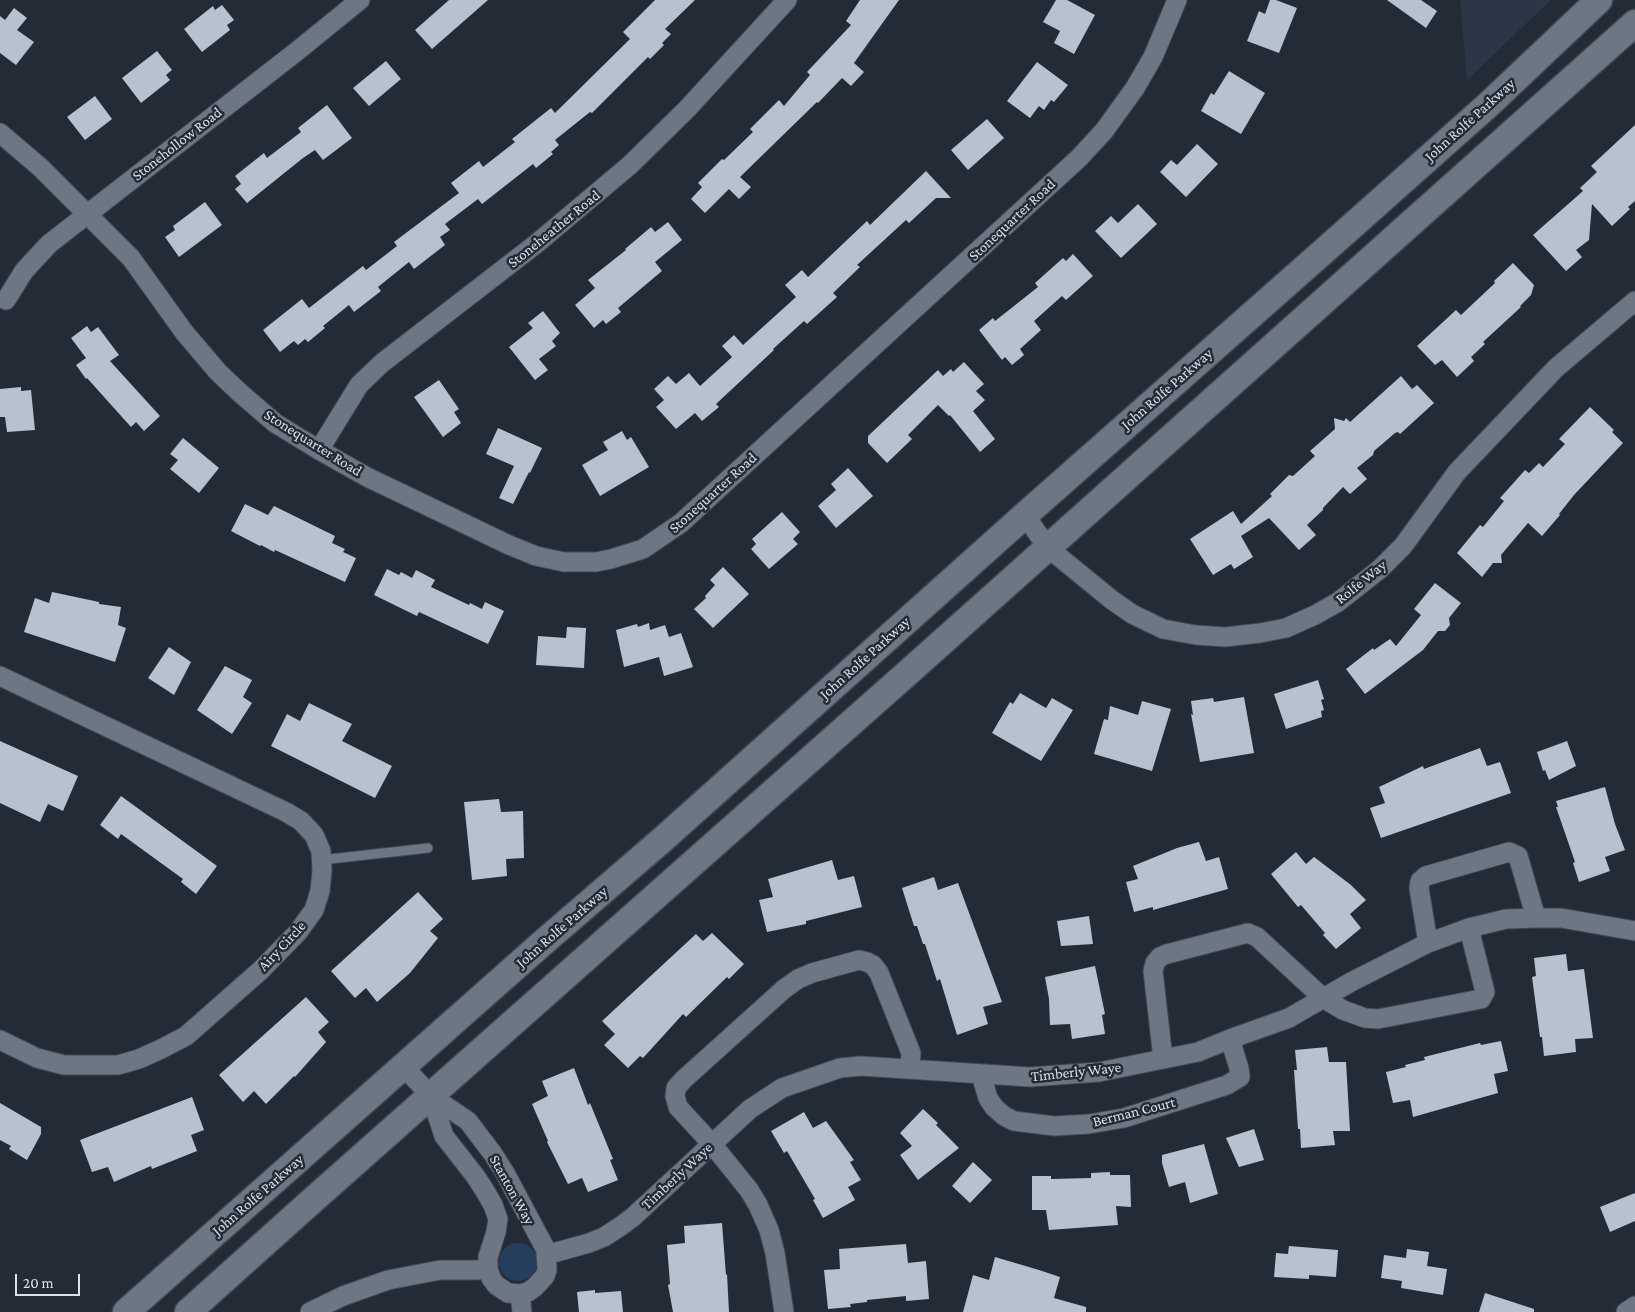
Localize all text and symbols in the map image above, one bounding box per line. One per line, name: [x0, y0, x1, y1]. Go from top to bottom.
street label: John Rolfe Parkway: [1421, 75, 1519, 165]
street label: Stonehollow Road: [129, 103, 225, 185]
street label: Stonequarter Road: [965, 175, 1059, 265]
street label: Stoneheather Road: [504, 186, 604, 272]
street label: John Rolfe Parkway: [1118, 344, 1216, 434]
street label: Stonequarter Road: [261, 406, 365, 480]
street label: Stonequarter Road: [665, 449, 761, 537]
street label: Rolfe Way: [1332, 556, 1390, 608]
street label: John Rolfe Parkway: [816, 613, 914, 703]
street label: John Rolfe Parkway: [513, 882, 611, 972]
street label: Airy Circle: [254, 917, 310, 975]
street label: Timberly Waye: [1030, 1058, 1122, 1086]
street label: Berman Court: [1091, 1093, 1177, 1131]
street label: Timberly Waye: [638, 1138, 716, 1214]
street label: John Rolfe Parkway: [209, 1150, 307, 1240]
street label: Stanton Way: [485, 1152, 539, 1228]
scale bar: [18, 1264, 82, 1296]
text: 20 m: [23, 1275, 54, 1291]

